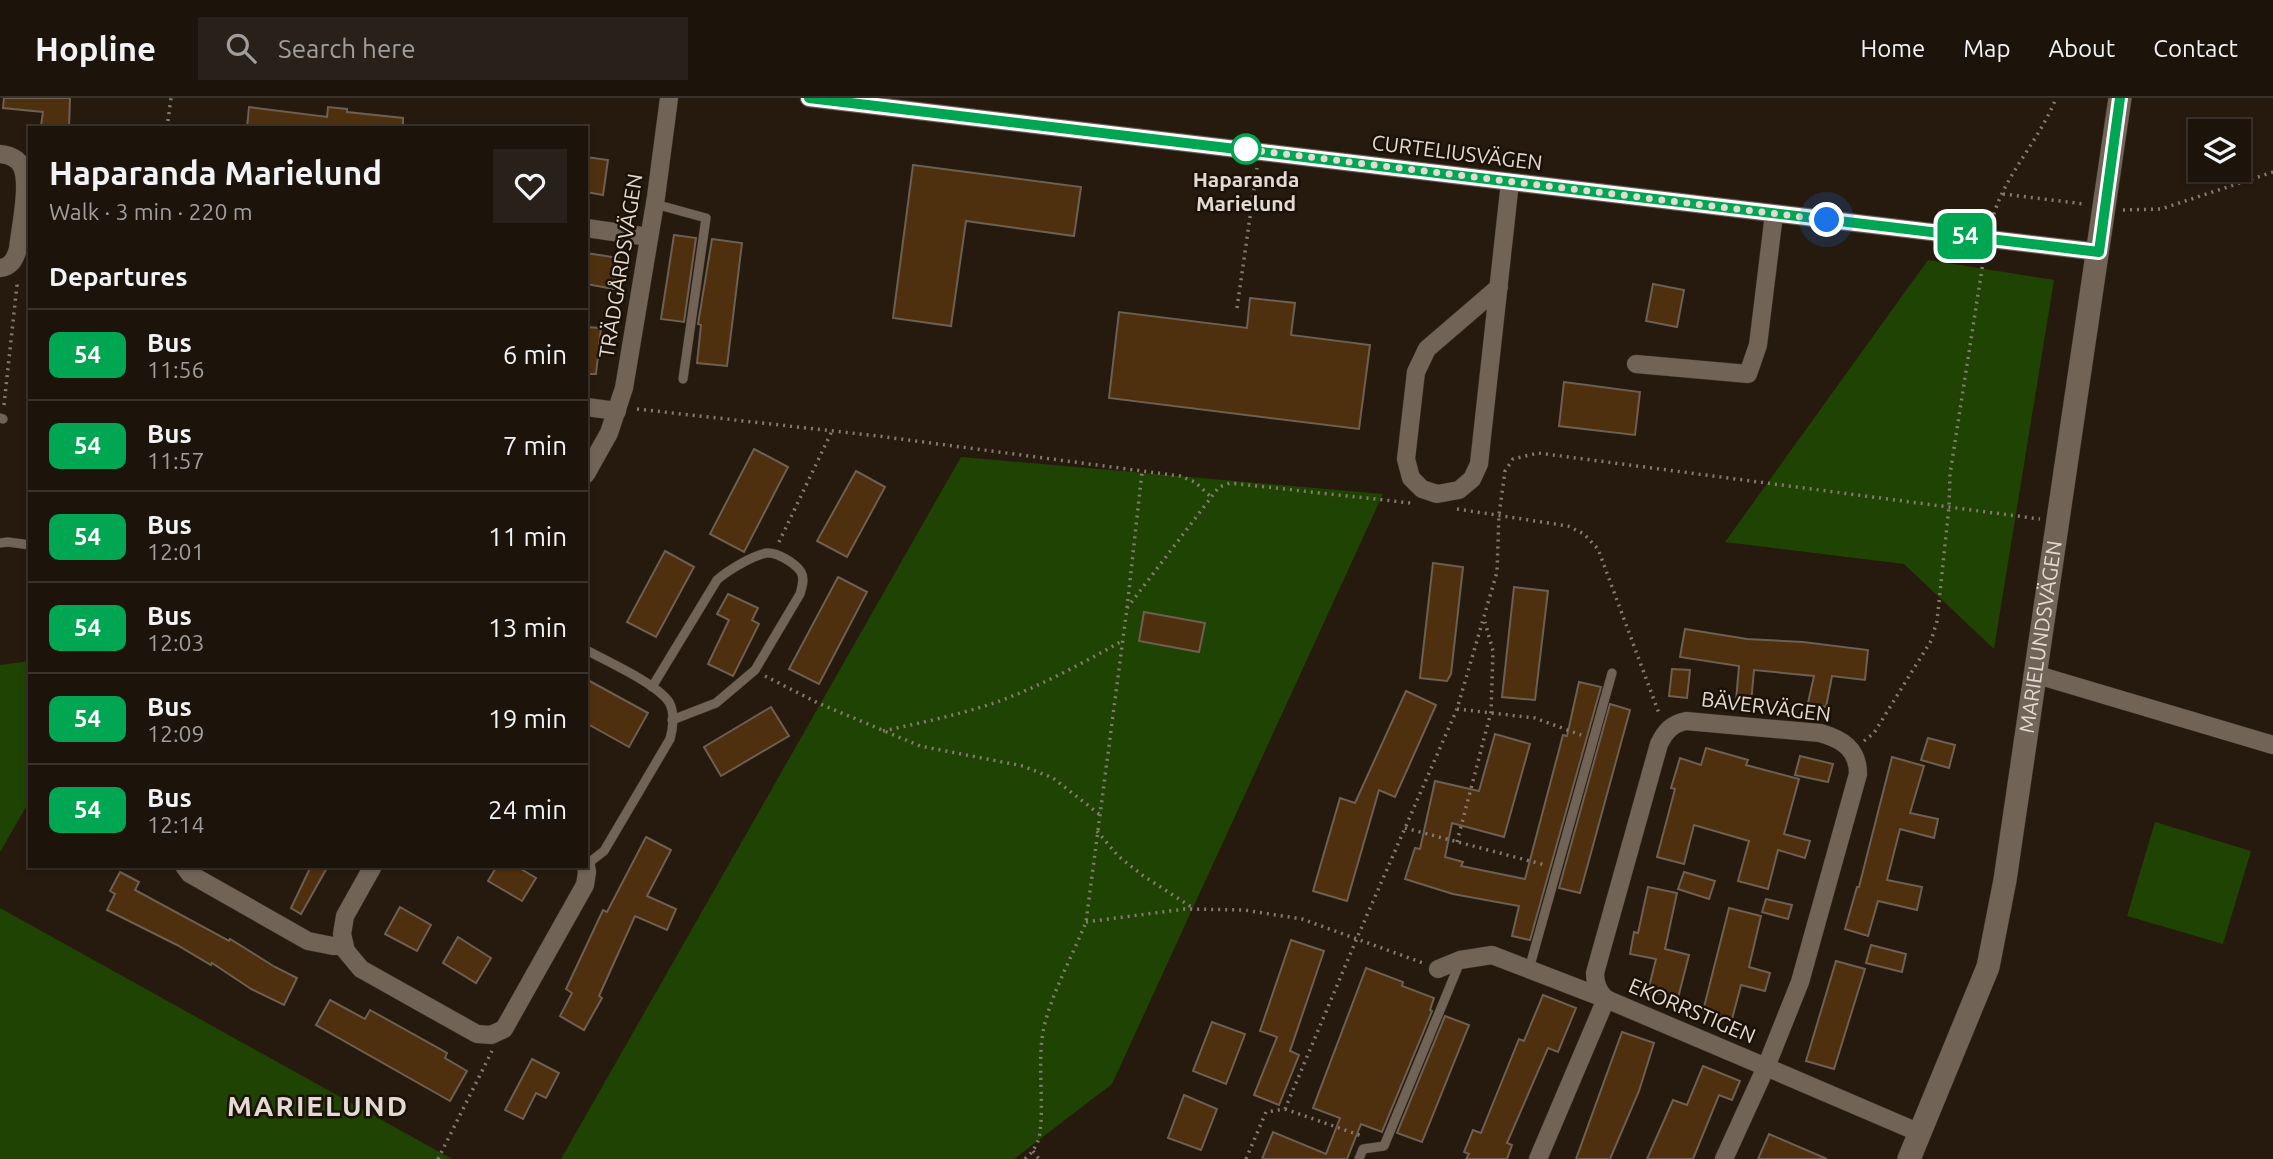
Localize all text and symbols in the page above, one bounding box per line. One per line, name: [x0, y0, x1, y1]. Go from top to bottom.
search box: [198, 17, 688, 80]
icon: search: [222, 29, 260, 67]
text: Hopline: [35, 30, 156, 67]
text: Search here: [278, 34, 415, 63]
text: Home: [1860, 35, 1925, 62]
text: Map: [1963, 35, 2010, 62]
text: About: [2048, 35, 2115, 62]
text: Contact: [2153, 35, 2238, 62]
map controls: [2188, 119, 2251, 182]
button: layers: [2188, 119, 2251, 182]
street label: CURTELIUSVÄGEN: [1371, 130, 1544, 174]
marker: Haparanda Marielund: [1231, 134, 1261, 164]
button: heart: [493, 149, 567, 223]
text: Haparanda Marielund: [49, 154, 382, 191]
place label: Haparanda Marielund: [1193, 167, 1299, 215]
street label: TRÄDGÅRDSVÄGEN: [594, 172, 646, 360]
text: Walk · 3 min · 220 m: [49, 199, 253, 224]
your location: [1809, 202, 1844, 237]
line badge: 54: [1934, 213, 1996, 259]
text: 54: [1951, 222, 1979, 249]
text: Departures: [49, 262, 187, 291]
text: Bus: [147, 328, 192, 357]
text: 6 min: [503, 340, 567, 369]
text: 54: [74, 341, 101, 368]
text: 11:56: [147, 357, 205, 382]
text: Bus: [147, 419, 192, 448]
text: 7 min: [503, 431, 567, 460]
text: 54: [74, 432, 101, 459]
text: 11:57: [147, 448, 205, 473]
text: Bus: [147, 510, 192, 539]
text: 11 min: [488, 522, 567, 551]
text: 54: [74, 523, 101, 550]
text: 12:01: [147, 539, 205, 564]
street label: MARIELUNDSVÄGEN: [2014, 539, 2066, 735]
text: Bus: [147, 601, 192, 630]
text: 13 min: [488, 613, 567, 642]
text: 54: [74, 614, 101, 641]
text: 12:03: [147, 630, 205, 655]
street label: BÄVERVÄGEN: [1700, 686, 1832, 726]
text: Bus: [147, 692, 192, 721]
text: 19 min: [488, 704, 567, 733]
text: 54: [74, 705, 101, 732]
text: 12:09: [147, 721, 205, 746]
text: Bus: [147, 783, 192, 812]
text: 24 min: [488, 795, 567, 824]
text: 54: [74, 796, 101, 823]
text: 12:14: [147, 812, 205, 837]
street label: EKORRSTIGEN: [1625, 973, 1759, 1048]
district label: MARIELUND: [227, 1090, 409, 1121]

